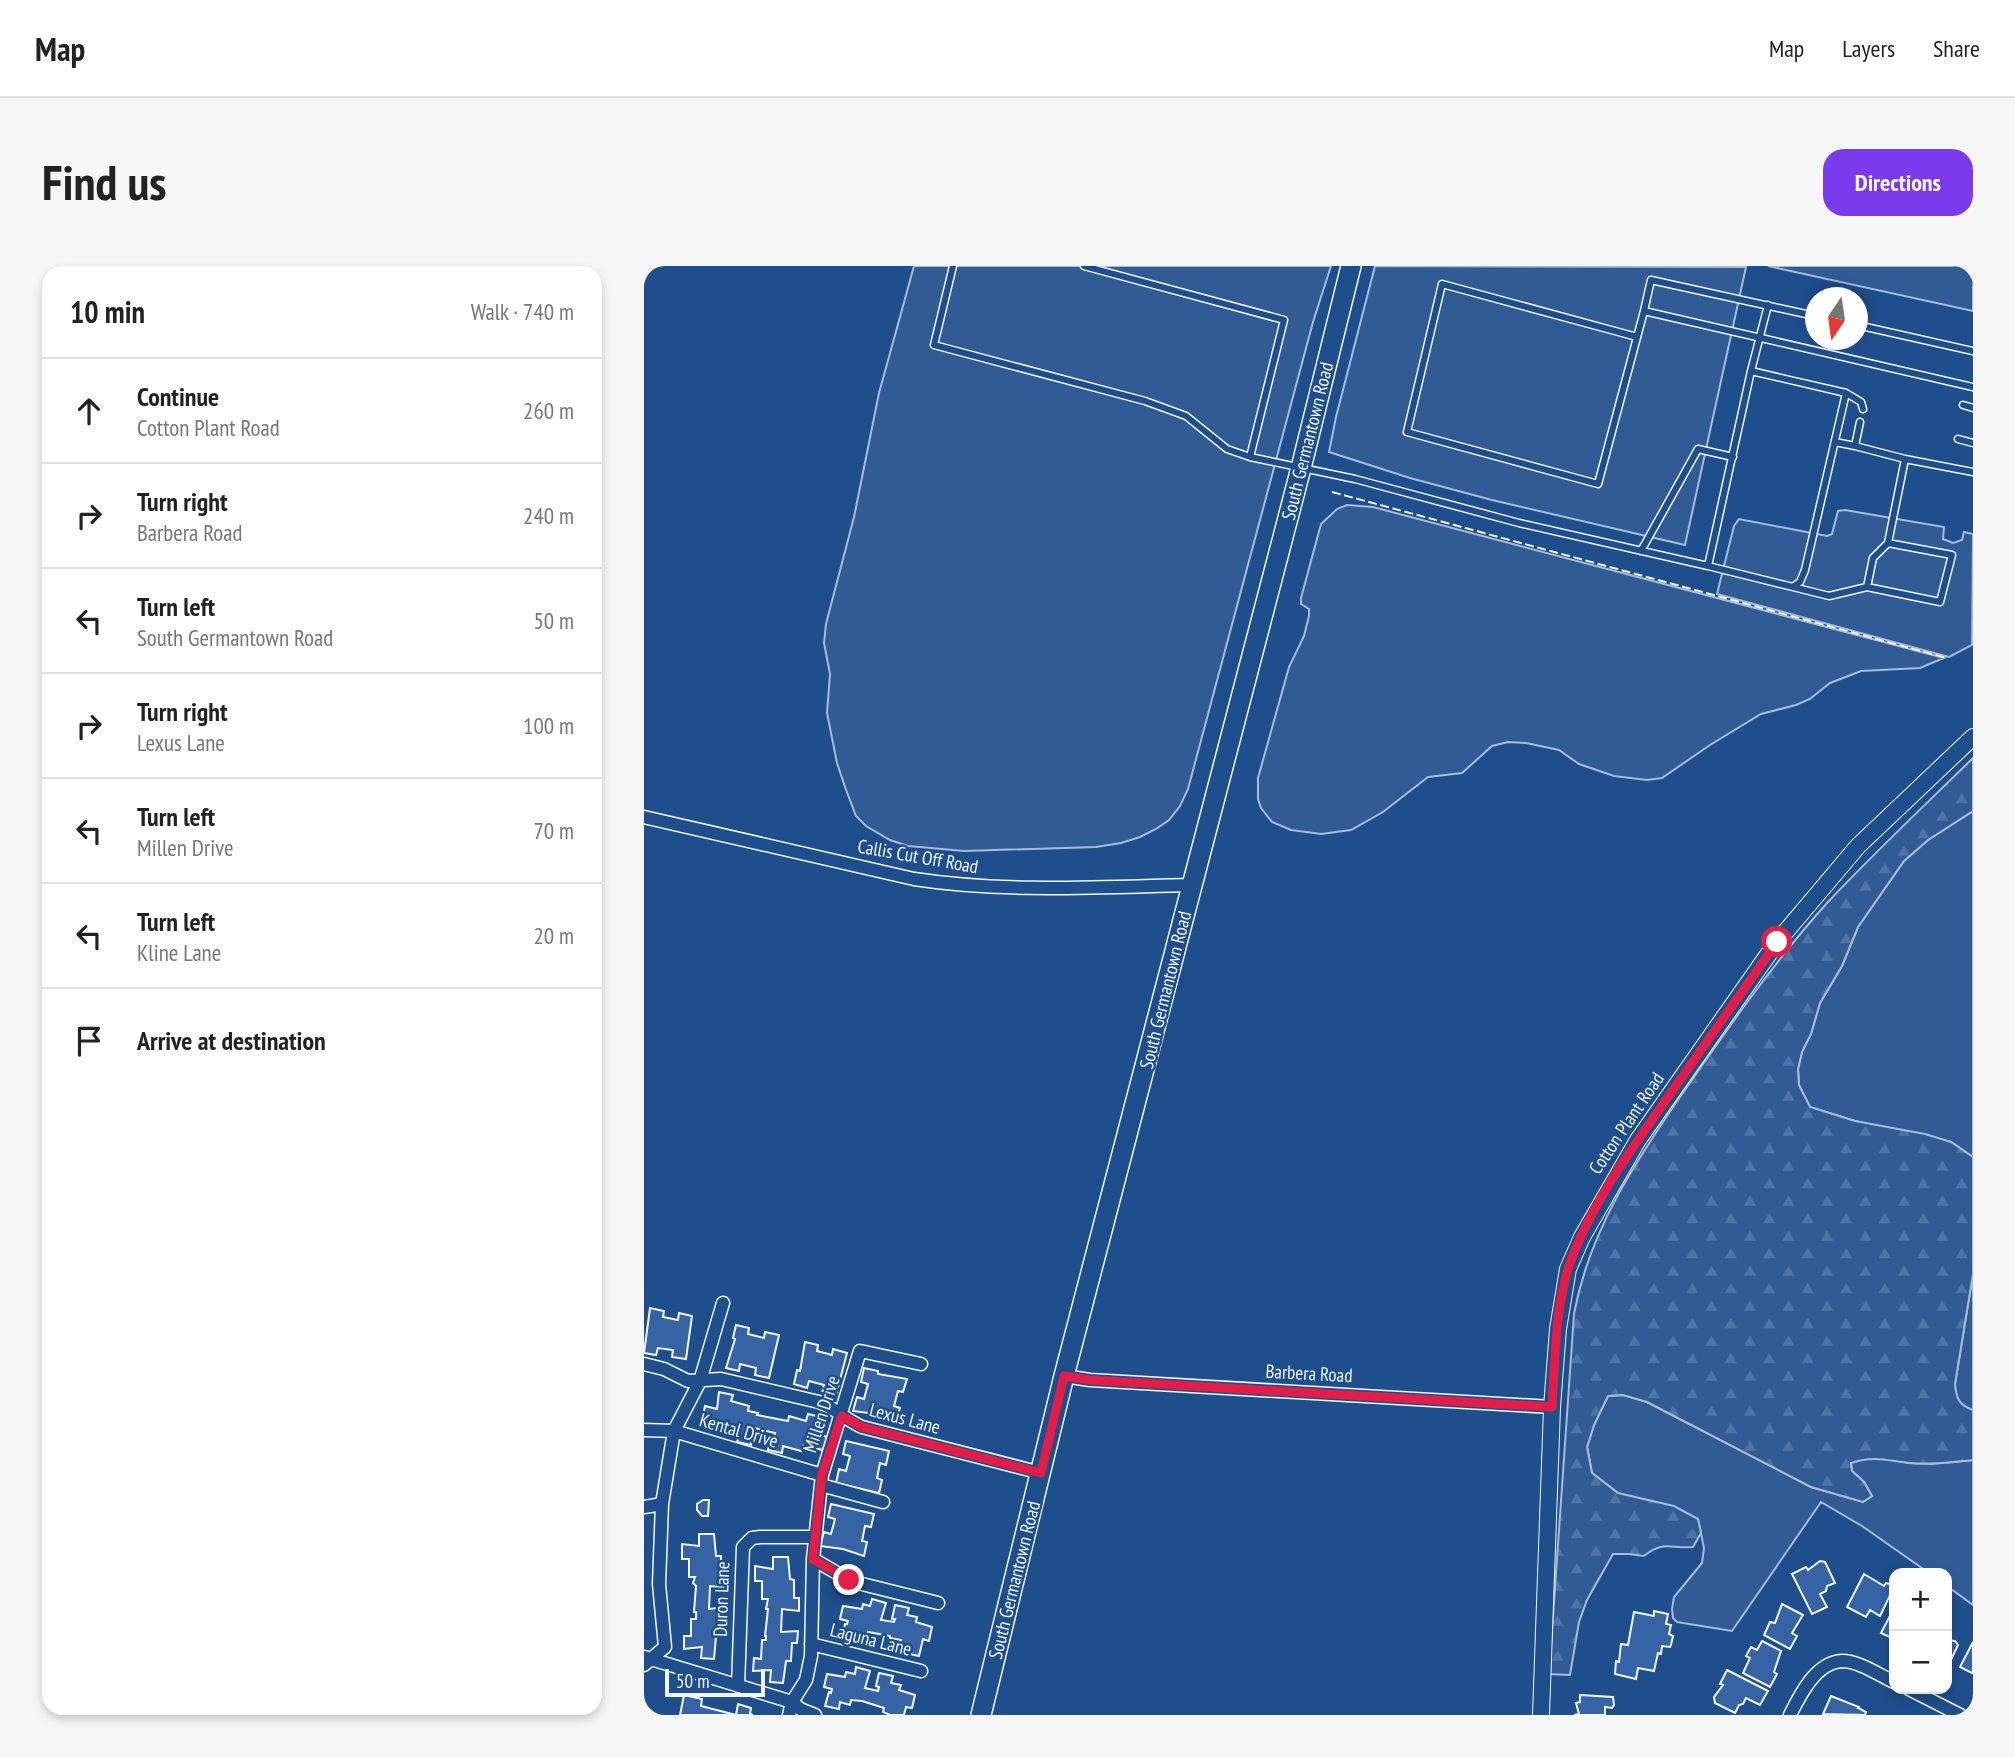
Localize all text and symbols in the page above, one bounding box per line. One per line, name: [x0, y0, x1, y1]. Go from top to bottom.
text: Map: [35, 27, 85, 70]
text: Map: [1769, 33, 1804, 64]
text: Layers: [1842, 33, 1895, 64]
text: Share: [1933, 33, 1980, 64]
button: Directions: [1823, 149, 1973, 216]
text: Find us: [42, 150, 166, 214]
north arrow: [1805, 287, 1868, 350]
text: 10 min: [70, 292, 145, 331]
text: Walk · 740 m: [471, 297, 574, 326]
street label: South Germantown Road: [1276, 359, 1338, 523]
text: Continue: [137, 380, 219, 413]
icon: ahead: [70, 392, 108, 430]
text: 260 m: [523, 396, 574, 425]
text: Cotton Plant Road: [137, 413, 280, 442]
text: Turn right: [137, 485, 228, 518]
icon: right: [70, 497, 108, 535]
text: 240 m: [523, 501, 574, 530]
text: Barbera Road: [137, 518, 242, 547]
text: Turn left: [137, 590, 215, 623]
icon: left: [70, 602, 108, 640]
text: 50 m: [533, 606, 574, 635]
text: South Germantown Road: [137, 623, 333, 652]
text: Turn right: [137, 695, 228, 728]
icon: right: [70, 707, 108, 745]
text: 100 m: [523, 711, 574, 740]
text: Lexus Lane: [137, 728, 225, 757]
text: Turn left: [137, 800, 215, 833]
icon: left: [70, 812, 108, 850]
text: 70 m: [533, 816, 574, 845]
text: Millen Drive: [137, 833, 234, 862]
street label: Callis Cut Off Road: [856, 834, 980, 878]
text: Turn left: [137, 905, 215, 938]
street label: South Germantown Road: [1134, 908, 1196, 1072]
icon: left: [70, 917, 108, 955]
text: 20 m: [533, 921, 574, 950]
route start: [1761, 926, 1792, 957]
text: Kline Lane: [137, 938, 221, 967]
icon: arrive: [70, 1022, 108, 1060]
text: Arrive at destination: [137, 1024, 326, 1057]
street label: Cotton Plant Road: [1583, 1067, 1669, 1179]
street label: Barbera Road: [1265, 1359, 1353, 1387]
street label: Millen Drive: [797, 1372, 845, 1456]
street label: Lexus Lane: [867, 1397, 943, 1439]
street label: Kental Drive: [697, 1407, 781, 1453]
street label: South Germantown Road: [983, 1498, 1045, 1662]
street label: Duron Lane: [708, 1561, 734, 1637]
route end: [833, 1564, 864, 1595]
map controls: [1889, 1568, 1952, 1694]
button: +: [1889, 1568, 1952, 1631]
street label: Laguna Lane: [828, 1617, 914, 1661]
button: −: [1889, 1631, 1952, 1694]
scale bar: [665, 1666, 765, 1698]
text: 50 m: [676, 1669, 710, 1693]

